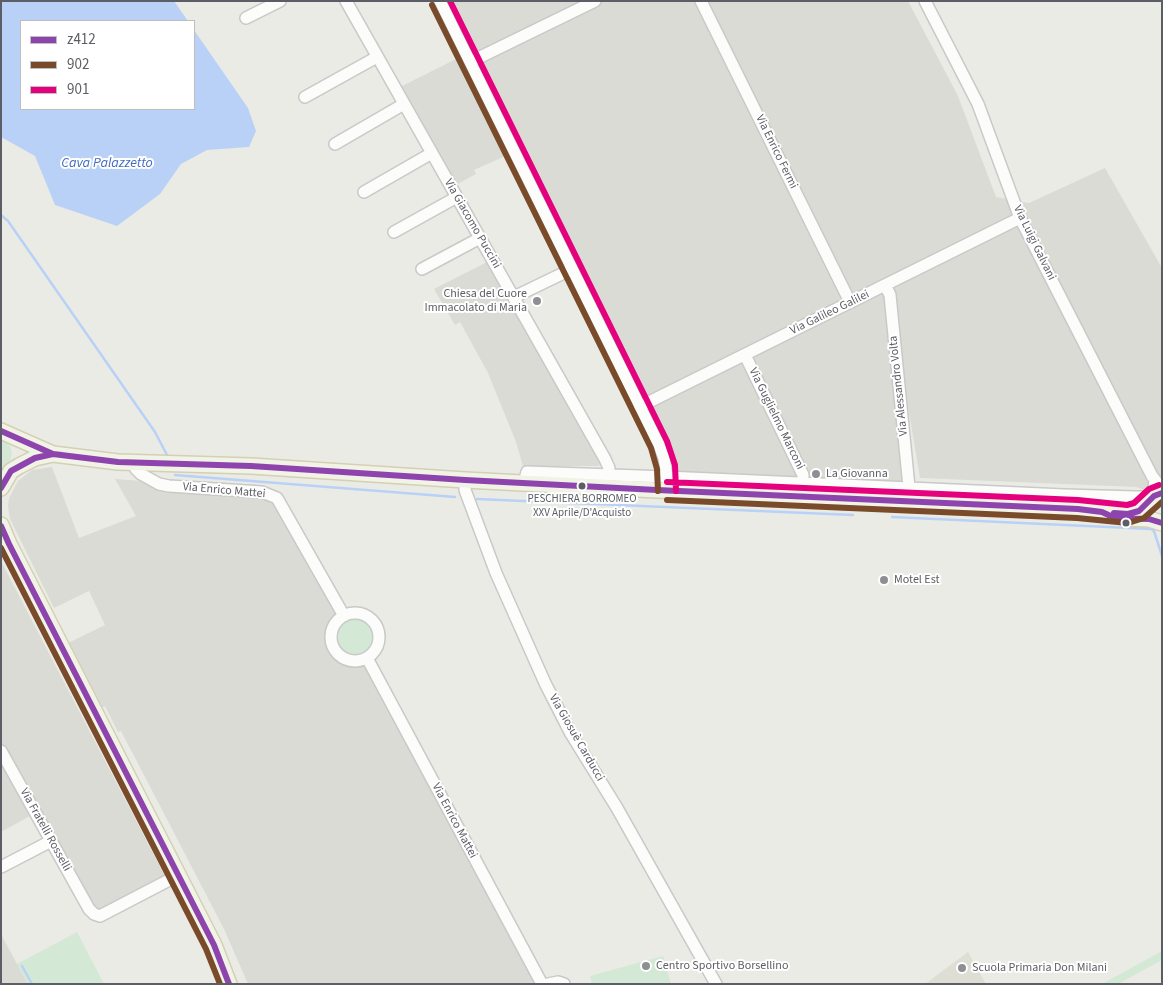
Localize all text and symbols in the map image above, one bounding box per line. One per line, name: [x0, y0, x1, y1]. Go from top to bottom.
legend: [20, 20, 195, 110]
text: z412: [67, 29, 96, 50]
text: 902: [67, 54, 89, 75]
text: 901: [67, 79, 89, 100]
street label: Via Enrico Fermi: [752, 113, 800, 191]
water label: Cava Palazzetto: [61, 156, 153, 172]
street label: Via Giacomo Puccini: [441, 177, 503, 271]
street label: Via Luigi Galvani: [1010, 203, 1058, 283]
place label: Chiesa del Cuore Immacolato di Maria: [424, 287, 527, 315]
street label: Via Galileo Galilei: [788, 288, 872, 338]
marker: Chiesa del Cuore Immacolato di Maria: [531, 295, 543, 307]
street label: Via Alessandro Volta: [887, 335, 911, 437]
street label: Via Guglielmo Marconi: [745, 366, 807, 472]
place label: La Giovanna: [826, 467, 888, 481]
marker: La Giovanna: [810, 468, 822, 480]
street label: Via Enrico Mattei: [182, 480, 266, 502]
marker: PESCHIERA BORROMEO XXV Aprile/D'Acquisto: [577, 481, 587, 491]
place label: PESCHIERA BORROMEO XXV Aprile/D'Acquisto: [527, 493, 637, 519]
unlabelled marker: [1121, 518, 1131, 528]
place label: Motel Est: [894, 573, 939, 587]
marker: Motel Est: [878, 574, 890, 586]
street label: Via Giosuè Carducci: [545, 692, 607, 784]
street label: Via Enrico Mattei: [428, 781, 480, 861]
street label: Via Fratelli Rosselli: [16, 786, 74, 874]
place label: Centro Sportivo Borsellino: [656, 959, 788, 973]
marker: Centro Sportivo Borsellino: [640, 960, 652, 972]
place label: Scuola Primaria Don Milani: [972, 961, 1107, 975]
marker: Scuola Primaria Don Milani: [956, 962, 968, 974]

